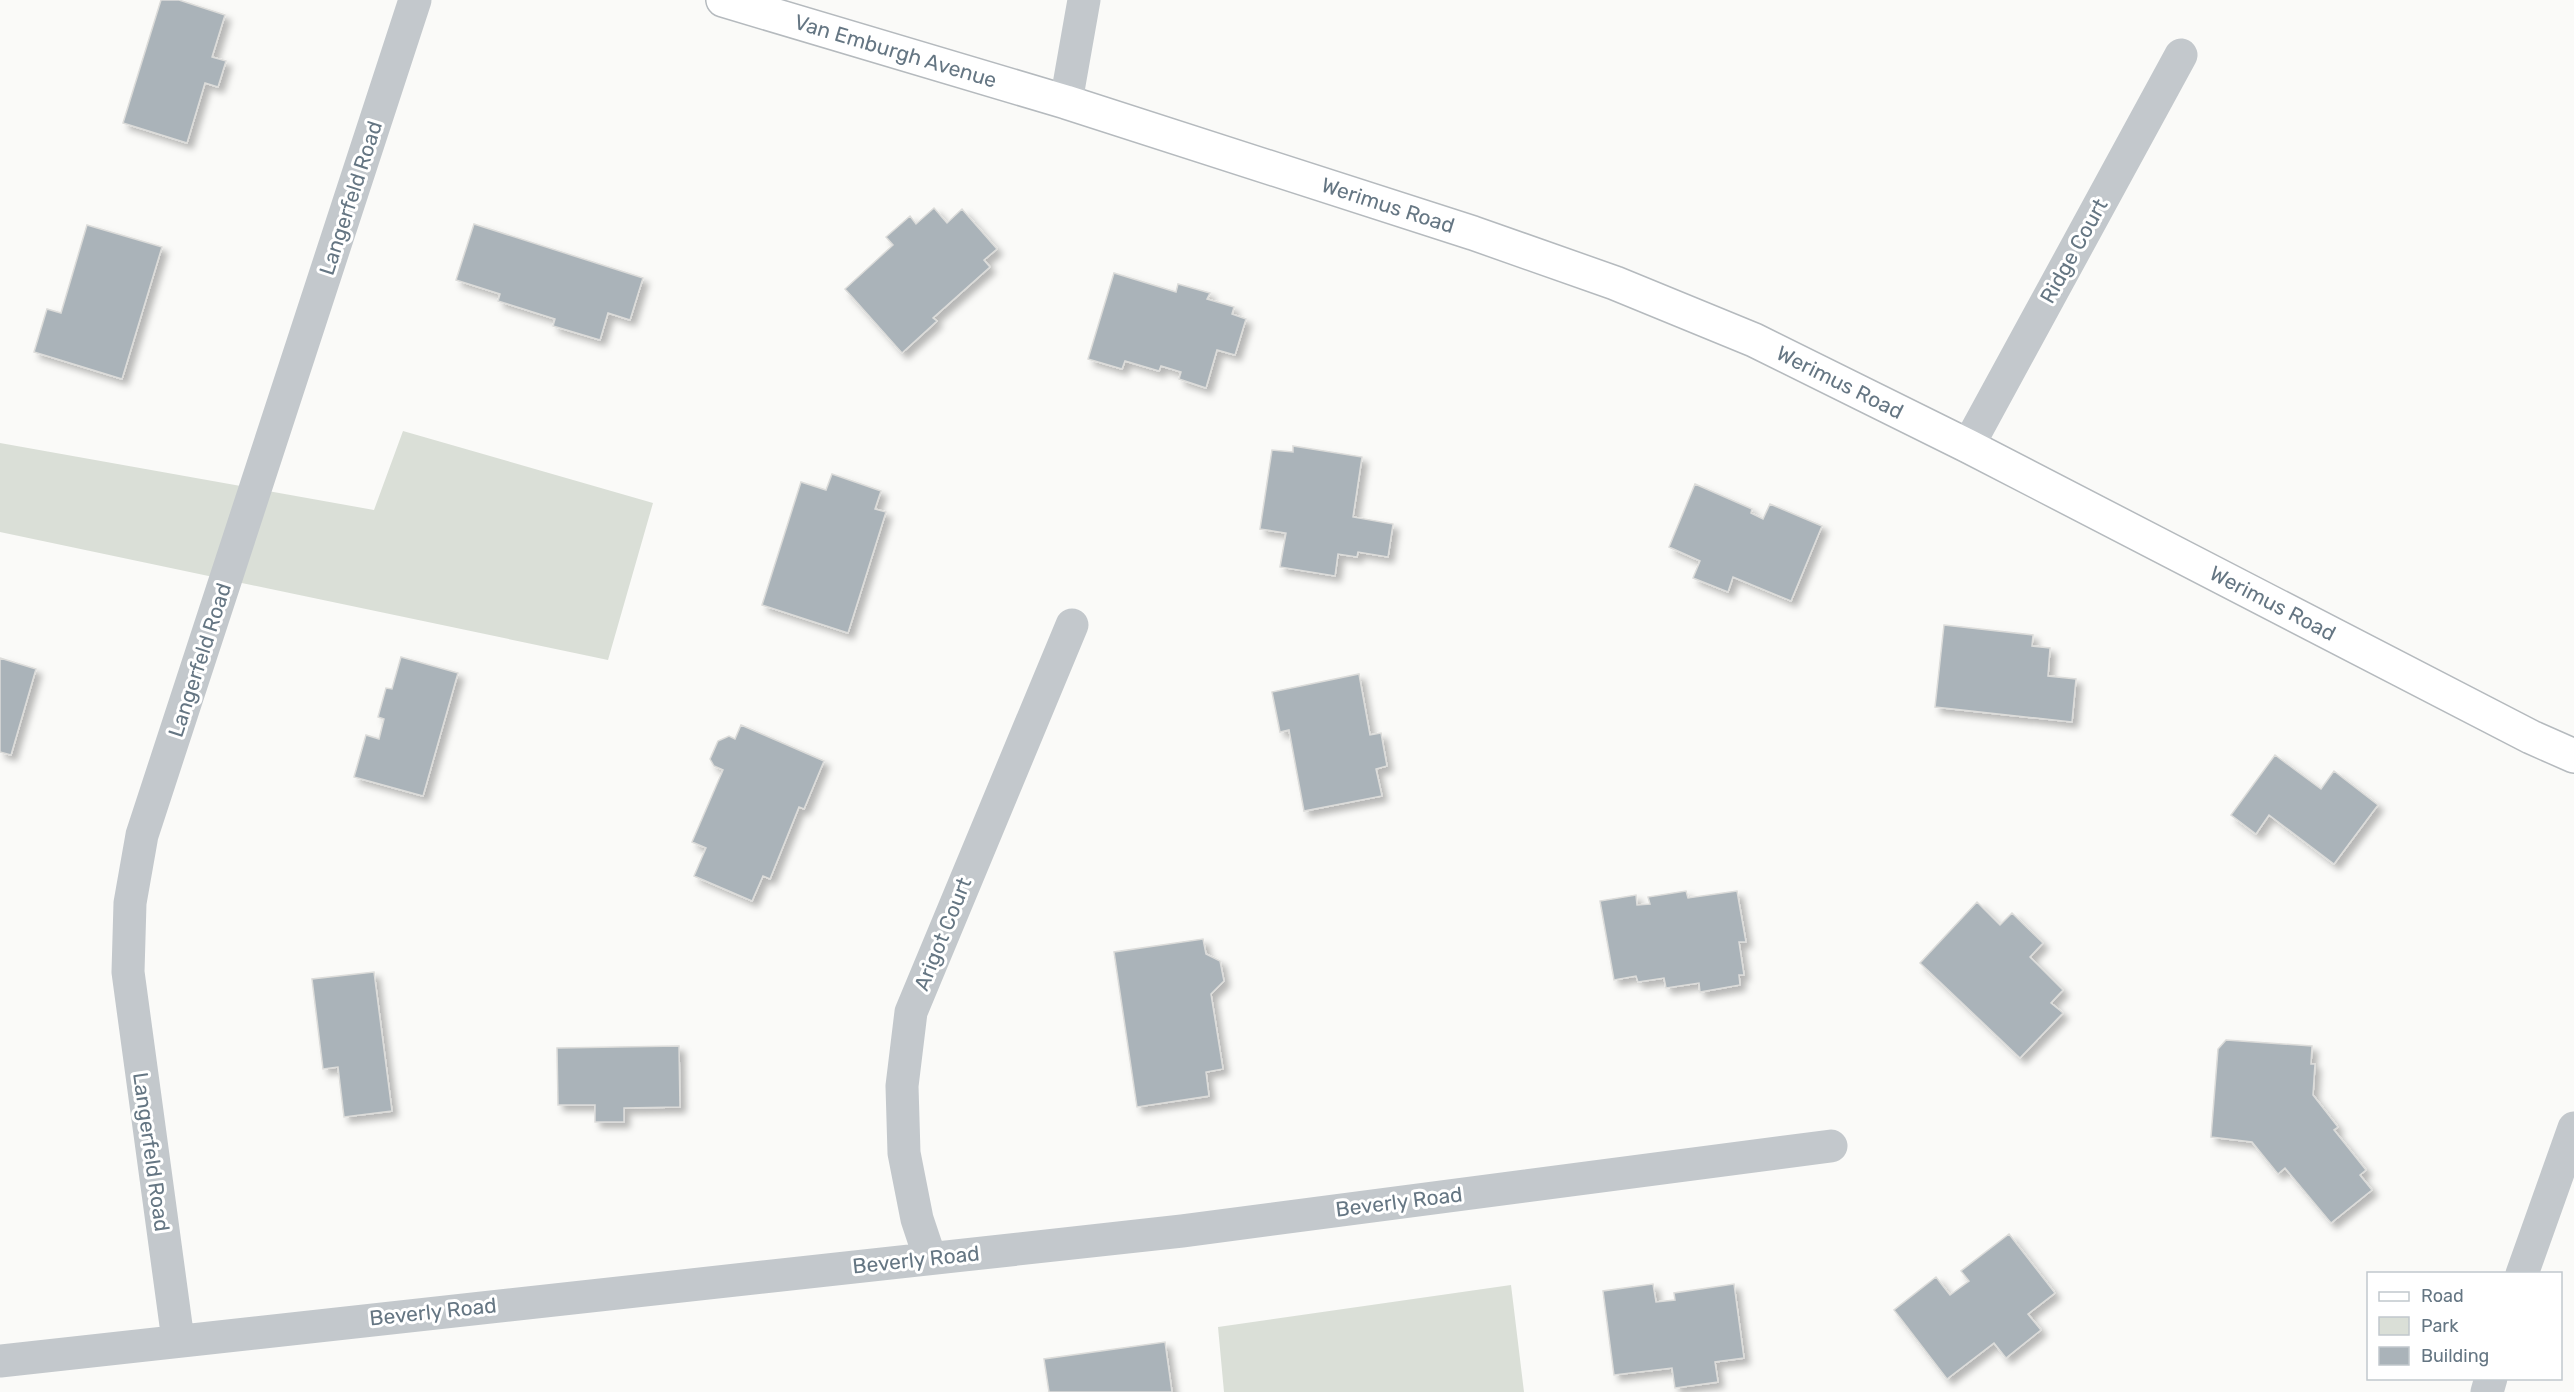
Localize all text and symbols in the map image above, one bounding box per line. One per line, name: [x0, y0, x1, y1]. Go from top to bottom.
street label: Van Emburgh Avenue: [792, 9, 1000, 93]
street label: Langerfeld Road: [314, 118, 387, 278]
street label: Werimus Road: [1318, 172, 1458, 238]
street label: Ridge Court: [2035, 194, 2113, 307]
street label: Werimus Road: [1773, 340, 1908, 424]
street label: Werimus Road: [2206, 560, 2340, 646]
street label: Langerfeld Road: [163, 580, 236, 740]
street label: Arigot Court: [908, 874, 977, 994]
street label: Langerfeld Road: [128, 1071, 175, 1233]
street label: Beverly Road: [1334, 1181, 1464, 1222]
street label: Beverly Road: [851, 1240, 981, 1279]
legend: [2367, 1272, 2562, 1380]
text: Road: [2421, 1285, 2464, 1307]
street label: Beverly Road: [368, 1292, 498, 1331]
text: Park: [2421, 1315, 2459, 1337]
text: Building: [2421, 1345, 2489, 1367]

